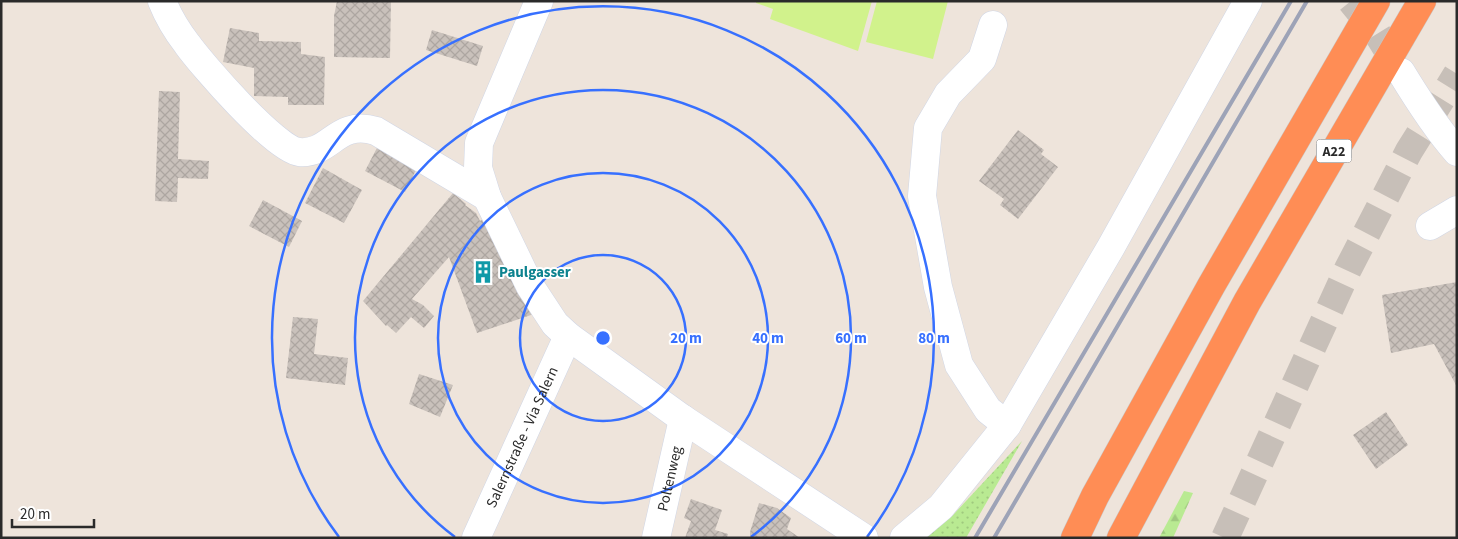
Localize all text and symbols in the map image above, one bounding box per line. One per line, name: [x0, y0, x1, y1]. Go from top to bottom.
road number: A22: [1316, 140, 1352, 162]
building icon: Paulgasser: [470, 259, 496, 285]
place label: Paulgasser: [499, 262, 571, 283]
text: 20 m: [670, 328, 702, 349]
text: 40 m: [752, 328, 784, 349]
text: 60 m: [835, 328, 867, 349]
text: 80 m: [918, 328, 950, 349]
centre of rings: [594, 329, 612, 347]
street label: Salernstraße - Via Salern: [481, 363, 564, 511]
street label: Poltenweg: [652, 444, 688, 513]
scale bar: [12, 496, 95, 528]
text: 20 m: [20, 504, 50, 525]

